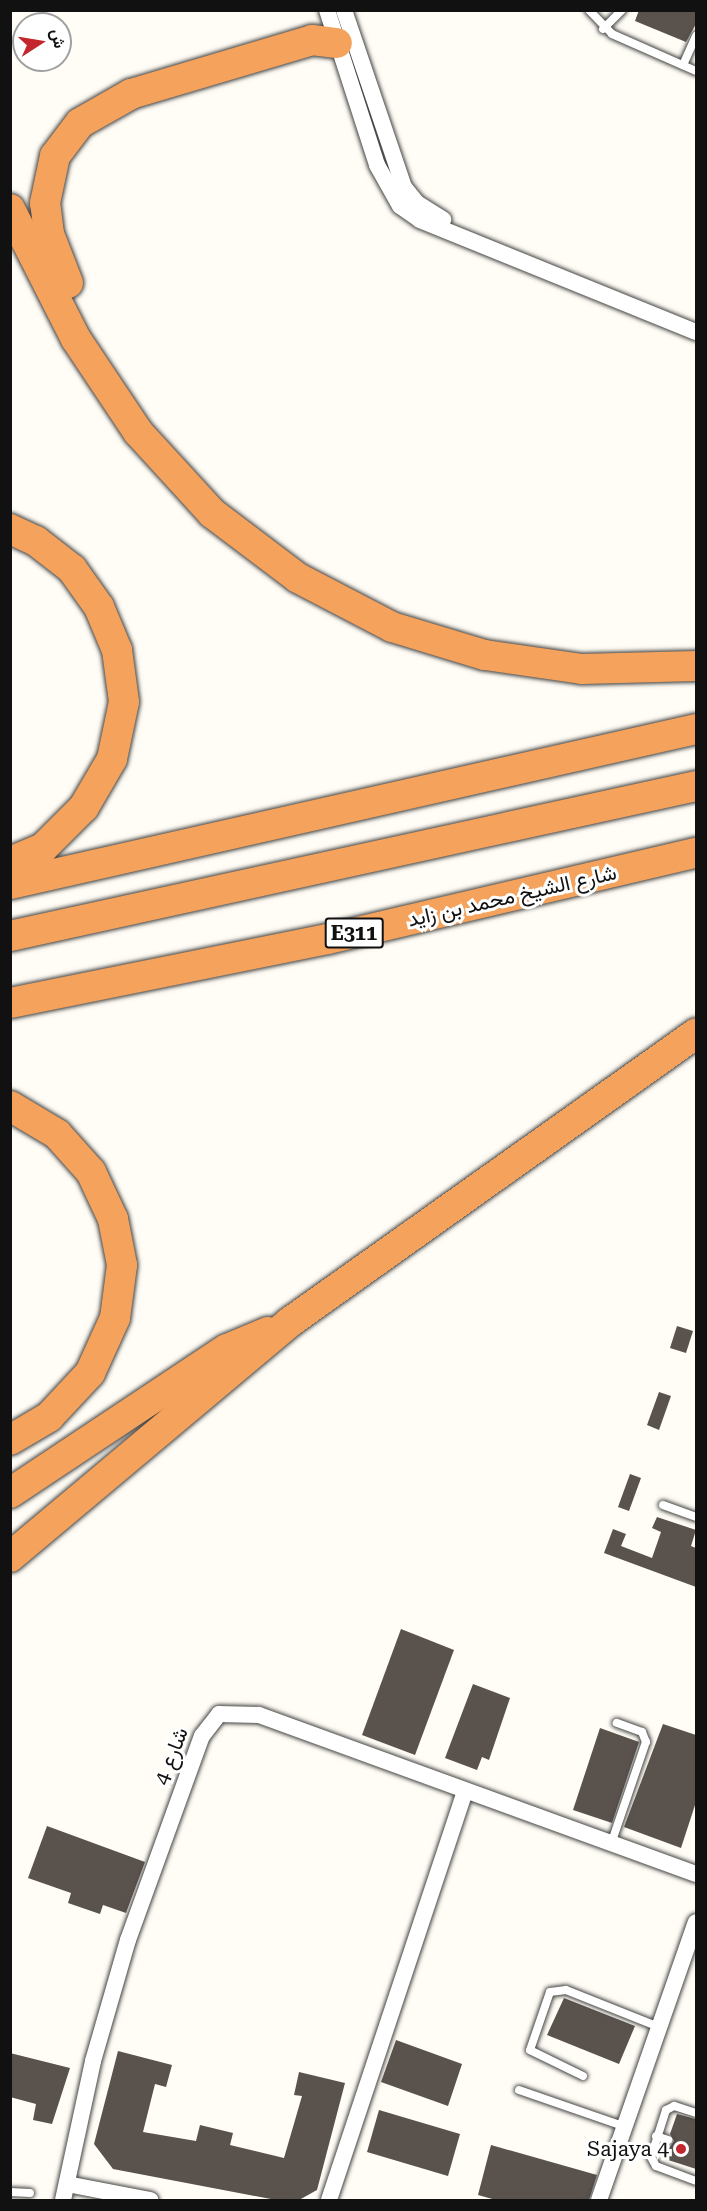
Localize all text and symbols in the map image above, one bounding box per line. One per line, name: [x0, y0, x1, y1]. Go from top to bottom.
north arrow: [12, 12, 72, 72]
text: ش: [47, 27, 69, 50]
street label: شارع الشيخ محمد بن زايد: [405, 860, 619, 932]
road number: E311: [324, 916, 384, 950]
street label: شارع 4: [149, 1724, 193, 1788]
place label: Sajaya 4: [587, 2136, 669, 2162]
marker: Sajaya 4: [674, 2142, 688, 2156]

